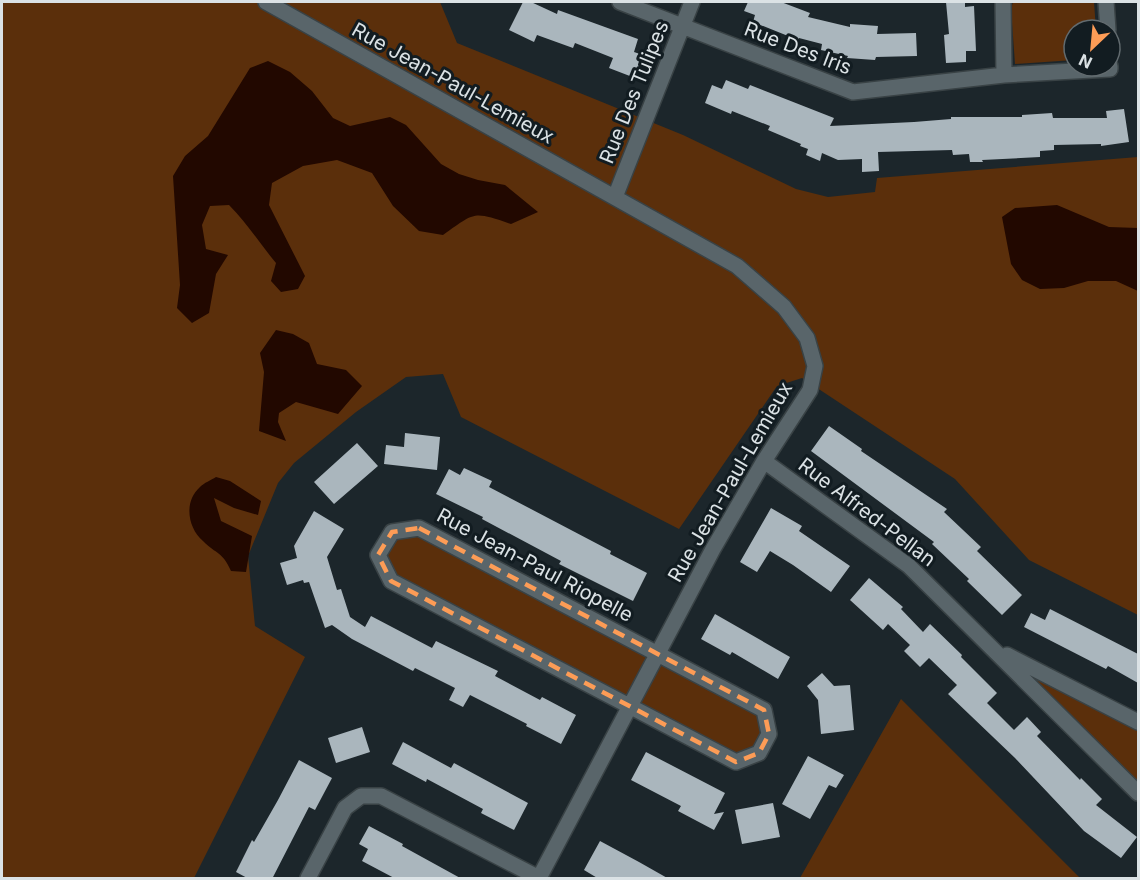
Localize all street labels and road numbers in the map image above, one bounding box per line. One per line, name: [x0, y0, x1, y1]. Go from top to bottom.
street label: Rue Jean-Paul-Lemieux: [348, 17, 558, 149]
street label: Rue Des Tulipes: [594, 17, 674, 167]
street label: Rue Des Iris: [741, 17, 855, 79]
street label: Rue Jean-Paul-Lemieux: [663, 378, 797, 586]
street label: Rue Alfred-Pellan: [794, 453, 940, 571]
street label: Rue Jean-Paul Riopelle: [433, 503, 637, 627]

